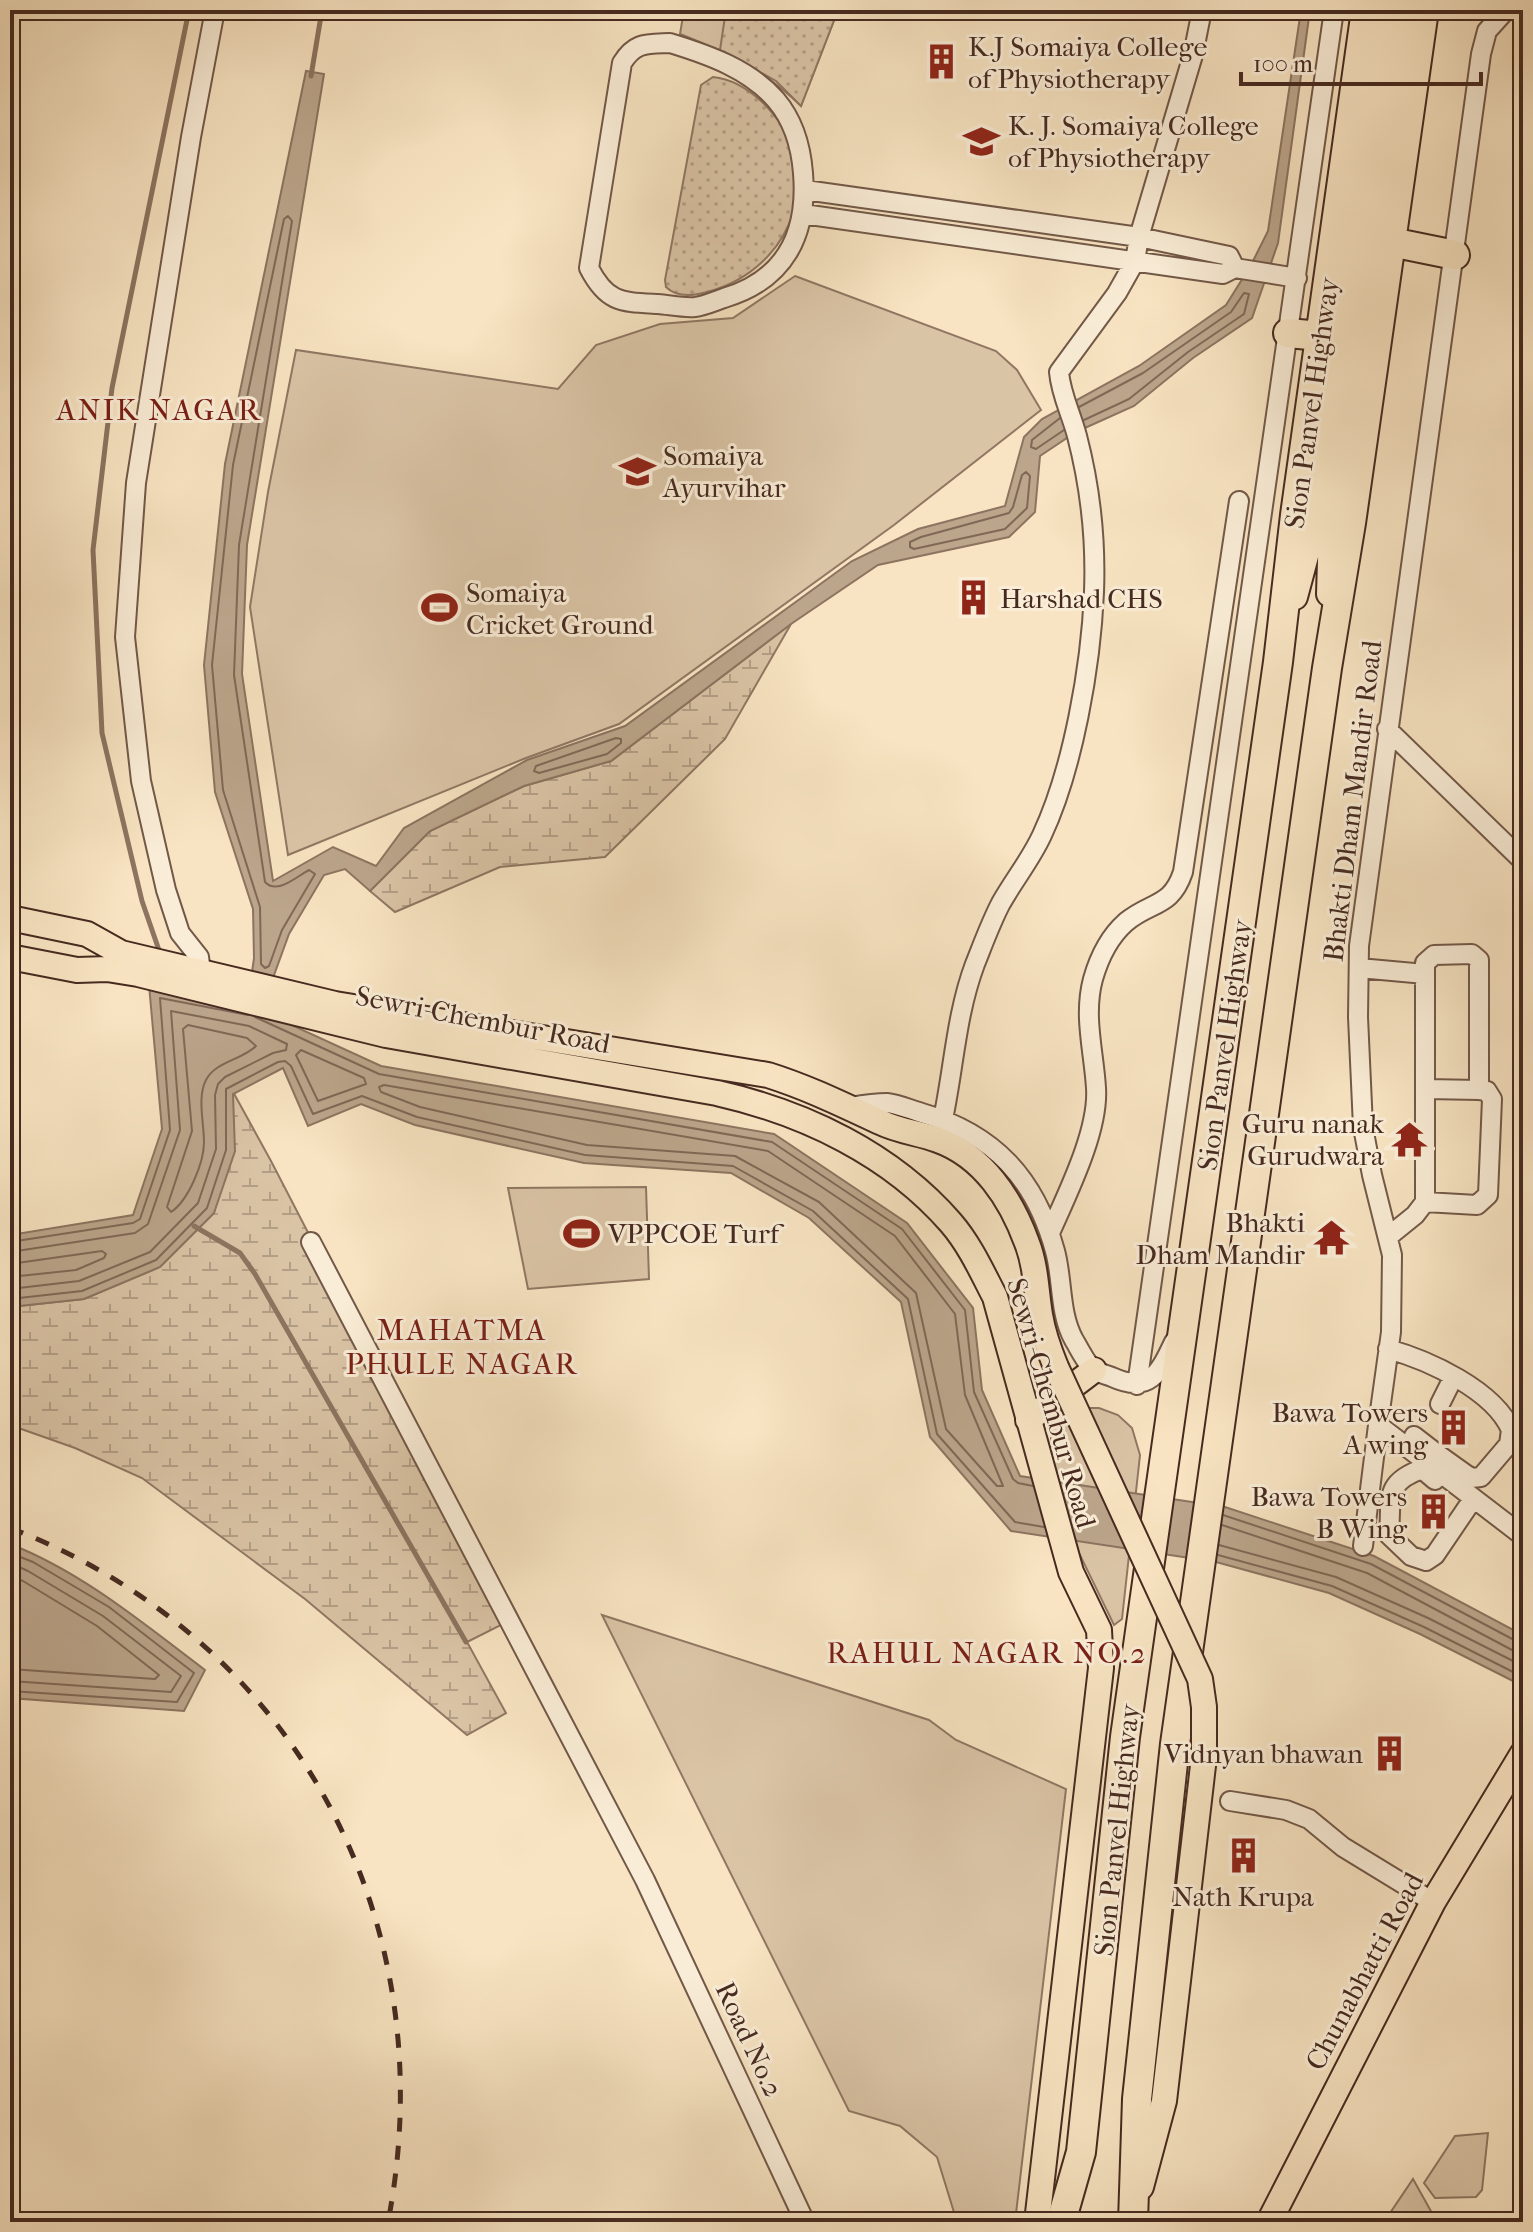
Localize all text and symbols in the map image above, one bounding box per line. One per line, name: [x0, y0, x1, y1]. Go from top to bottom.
place label: K.J Somaiya College of Physiotherapy: [968, 30, 1207, 95]
scale bar: [1241, 36, 1481, 86]
building icon: K.J Somaiya College of Physiotherapy: [923, 43, 961, 81]
text: 100 m: [1253, 50, 1313, 78]
place label: K. J. Somaiya College of Physiotherapy: [1008, 109, 1259, 174]
school or university icon: K. J. Somaiya College of Physiotherapy: [963, 122, 1001, 160]
street label: Sion Panvel Highway: [1278, 274, 1346, 531]
district label: ANIK NAGAR: [55, 393, 262, 428]
place label: Somaiya Ayurvihar: [662, 439, 786, 504]
school or university icon: Somaiya Ayurvihar: [618, 452, 656, 490]
place label: Somaiya Cricket Ground: [466, 576, 654, 641]
building icon: Harshad CHS: [955, 579, 993, 617]
place label: Harshad CHS: [1000, 582, 1163, 615]
sports icon: Somaiya Cricket Ground: [421, 589, 459, 627]
street label: Bhakti Dham Mandir Road: [1316, 638, 1389, 964]
street label: Sion Panvel Highway: [1191, 916, 1259, 1173]
street label: Sewri-Chembur Road: [353, 979, 614, 1060]
place label: Guru nanak Gurudwara: [1242, 1107, 1385, 1172]
temple icon: Guru nanak Gurudwara: [1391, 1120, 1429, 1158]
place label: Bhakti Dham Mandir: [1136, 1206, 1305, 1271]
sports icon: VPPCOE Turf: [563, 1214, 601, 1252]
place label: VPPCOE Turf: [607, 1217, 785, 1250]
temple icon: Bhakti Dham Mandir: [1312, 1219, 1350, 1257]
street label: Sewri-Chembur Road: [1000, 1274, 1103, 1533]
district label: MAHATMA PHULE NAGAR: [345, 1313, 579, 1382]
place label: Bawa Towers A wing: [1272, 1396, 1429, 1461]
building icon: Bawa Towers A wing: [1435, 1409, 1473, 1447]
place label: Bawa Towers B Wing: [1251, 1480, 1408, 1545]
building icon: Bawa Towers B Wing: [1414, 1493, 1452, 1531]
district label: RAHUL NAGAR NO.2: [826, 1636, 1148, 1671]
street label: Sion Panvel Highway: [1087, 1701, 1146, 1958]
building icon: Vidnyan bhawan: [1370, 1734, 1408, 1772]
place label: Vidnyan bhawan: [1163, 1737, 1363, 1770]
building icon: Nath Krupa: [1224, 1837, 1262, 1875]
street label: Chunabhatti Road: [1298, 1866, 1431, 2076]
place label: Nath Krupa: [1172, 1880, 1315, 1913]
street label: Road No.2: [709, 1976, 791, 2102]

